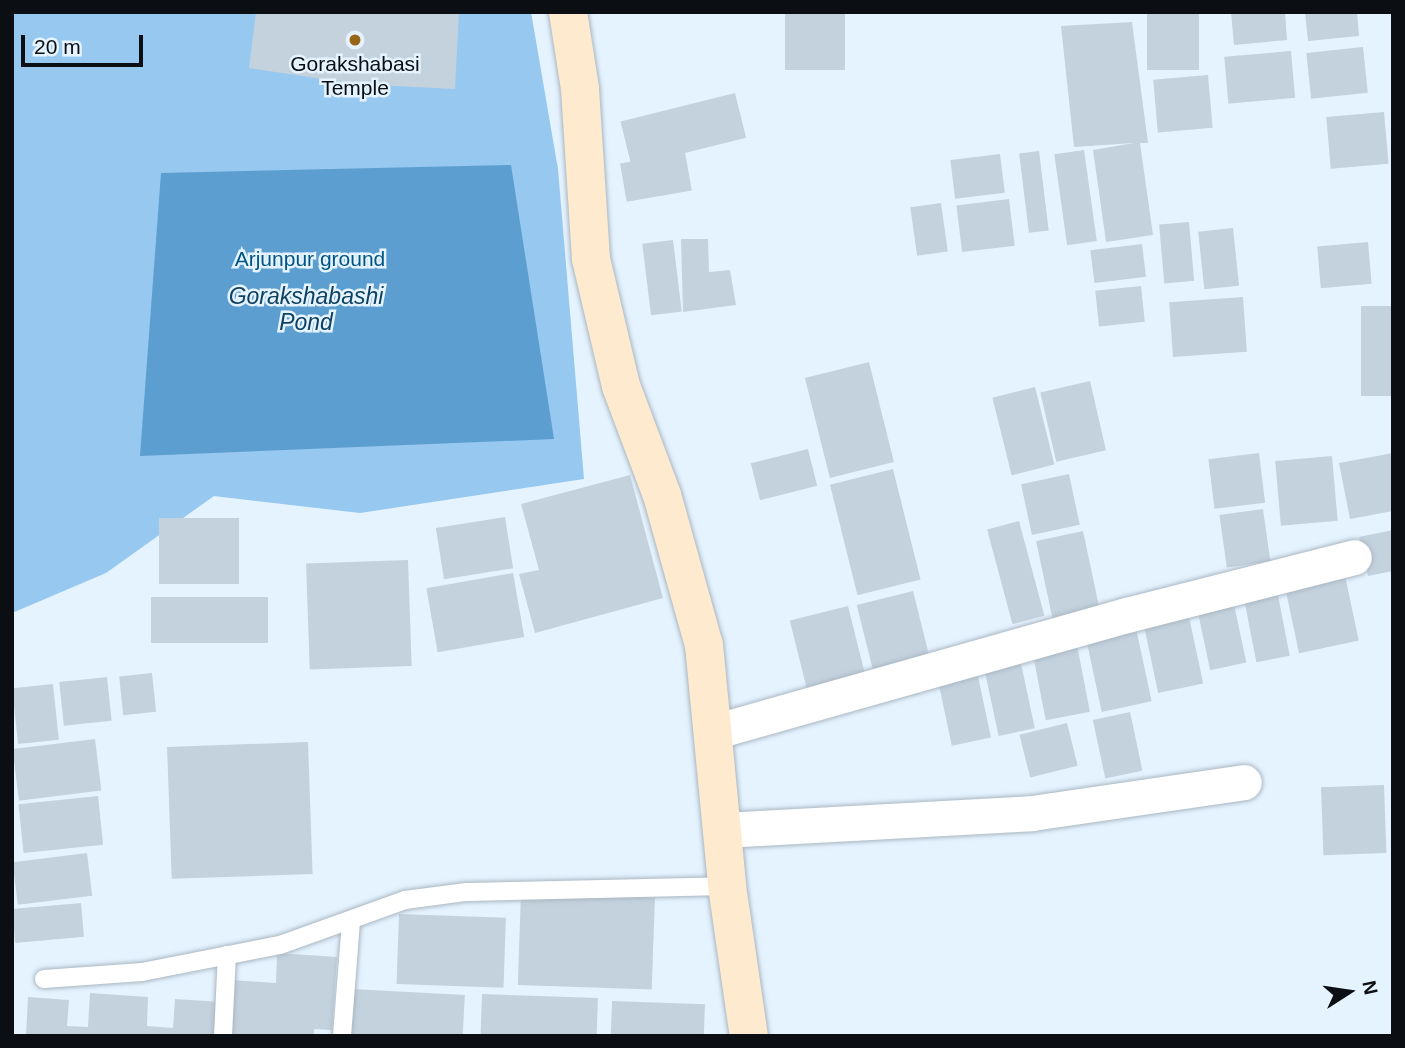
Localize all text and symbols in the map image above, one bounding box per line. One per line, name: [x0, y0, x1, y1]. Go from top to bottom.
scale bar: [24, 21, 147, 65]
marker: Gorakshabasi Temple: [347, 32, 363, 48]
text: 20 m: [34, 35, 81, 58]
place label: Gorakshabasi Temple: [290, 51, 420, 101]
park label: Arjunpur ground: [235, 246, 385, 272]
water label: Gorakshabashi Pond: [229, 282, 383, 336]
north arrow: [1314, 957, 1384, 1027]
text: N: [1358, 979, 1382, 996]

